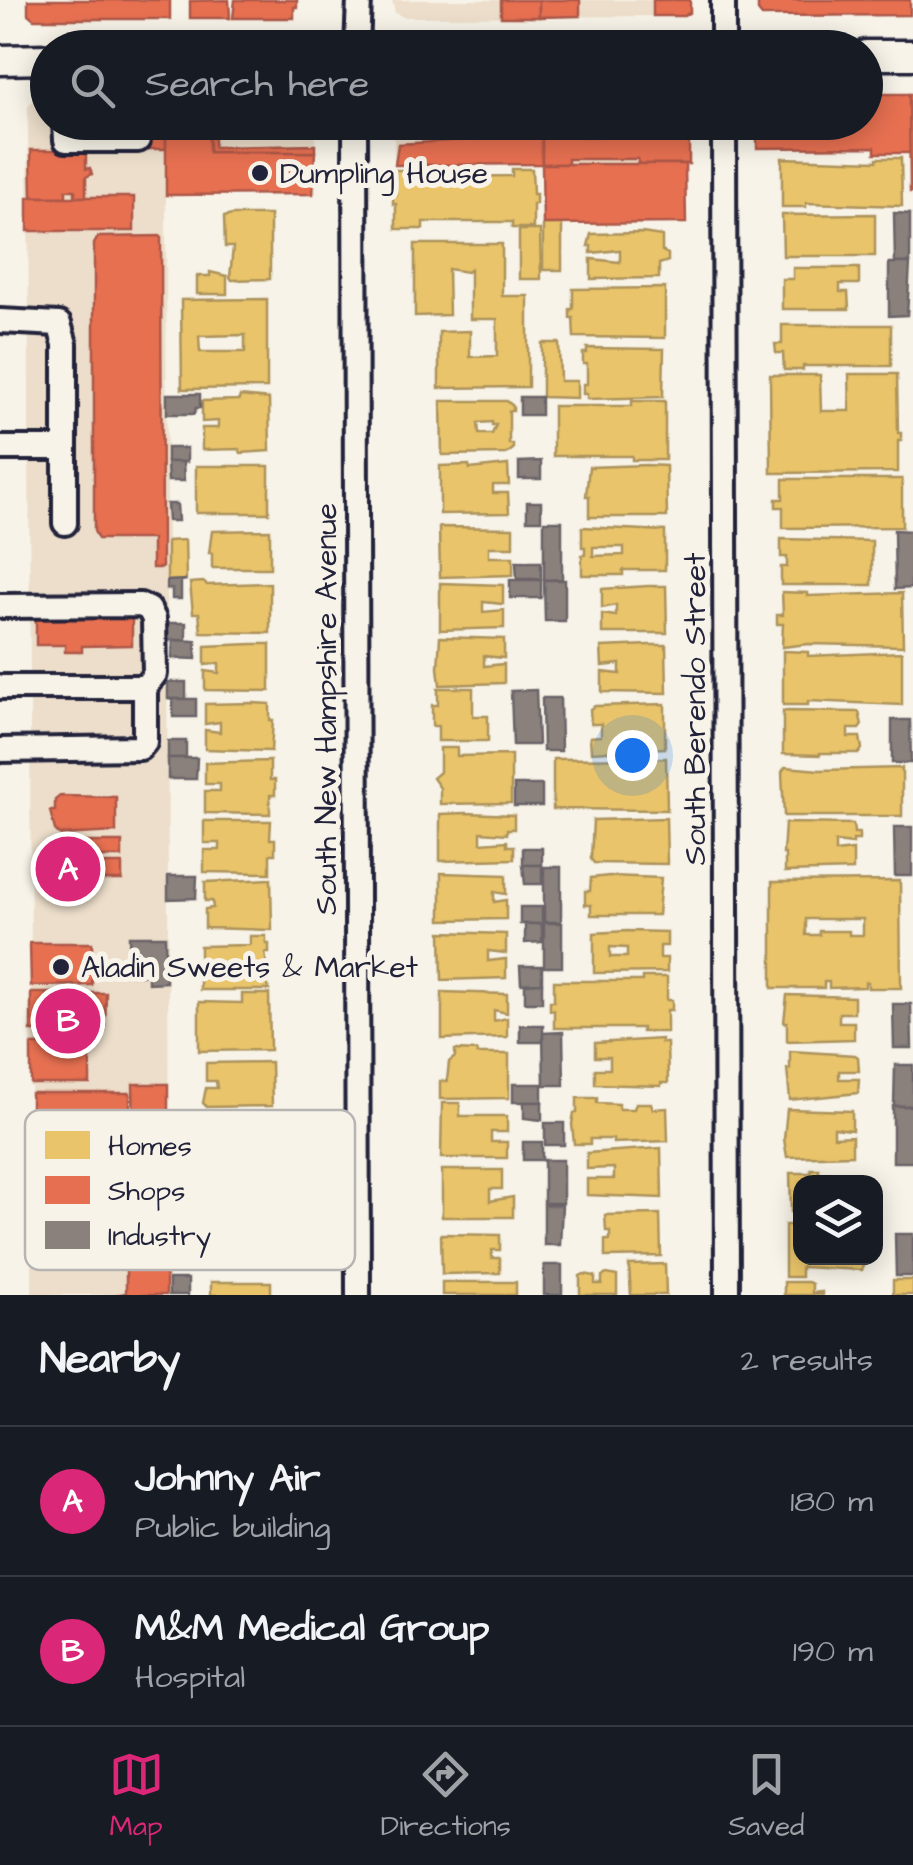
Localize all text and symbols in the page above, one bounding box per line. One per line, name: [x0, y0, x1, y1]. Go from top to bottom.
search box: [30, 30, 883, 140]
icon: search: [65, 58, 120, 113]
text: Search here: [145, 59, 369, 111]
place label: Dumpling House: [280, 153, 488, 196]
marker: Dumpling House: [249, 162, 271, 184]
street label: South New Hampshire Avenue: [306, 503, 348, 915]
street label: South Berendo Street: [675, 553, 717, 865]
your location: [607, 730, 658, 781]
pin: A: [36, 832, 100, 906]
place label: Aladin Sweets & Market: [81, 947, 418, 989]
marker: Aladin Sweets & Market: [50, 956, 72, 978]
pin: B: [36, 984, 100, 1058]
legend: [25, 1110, 355, 1270]
text: Homes: [108, 1127, 192, 1166]
text: Shops: [108, 1172, 185, 1211]
map controls: [793, 1175, 883, 1265]
button: layers: [793, 1175, 883, 1265]
text: Industry: [108, 1217, 211, 1258]
text: Nearby: [40, 1331, 180, 1389]
text: 2 results: [741, 1338, 873, 1383]
text: Johnny Air: [135, 1453, 320, 1505]
text: A: [62, 1479, 83, 1524]
text: 180 m: [790, 1479, 873, 1524]
text: Public building: [135, 1505, 330, 1550]
text: M&M Medical Group: [135, 1603, 489, 1655]
text: B: [61, 1629, 84, 1674]
text: 190 m: [793, 1629, 873, 1674]
text: Hospital: [135, 1655, 245, 1700]
tab: Map: [109, 1747, 164, 1846]
tab: Directions: [381, 1747, 511, 1846]
tab: Saved: [728, 1747, 804, 1846]

